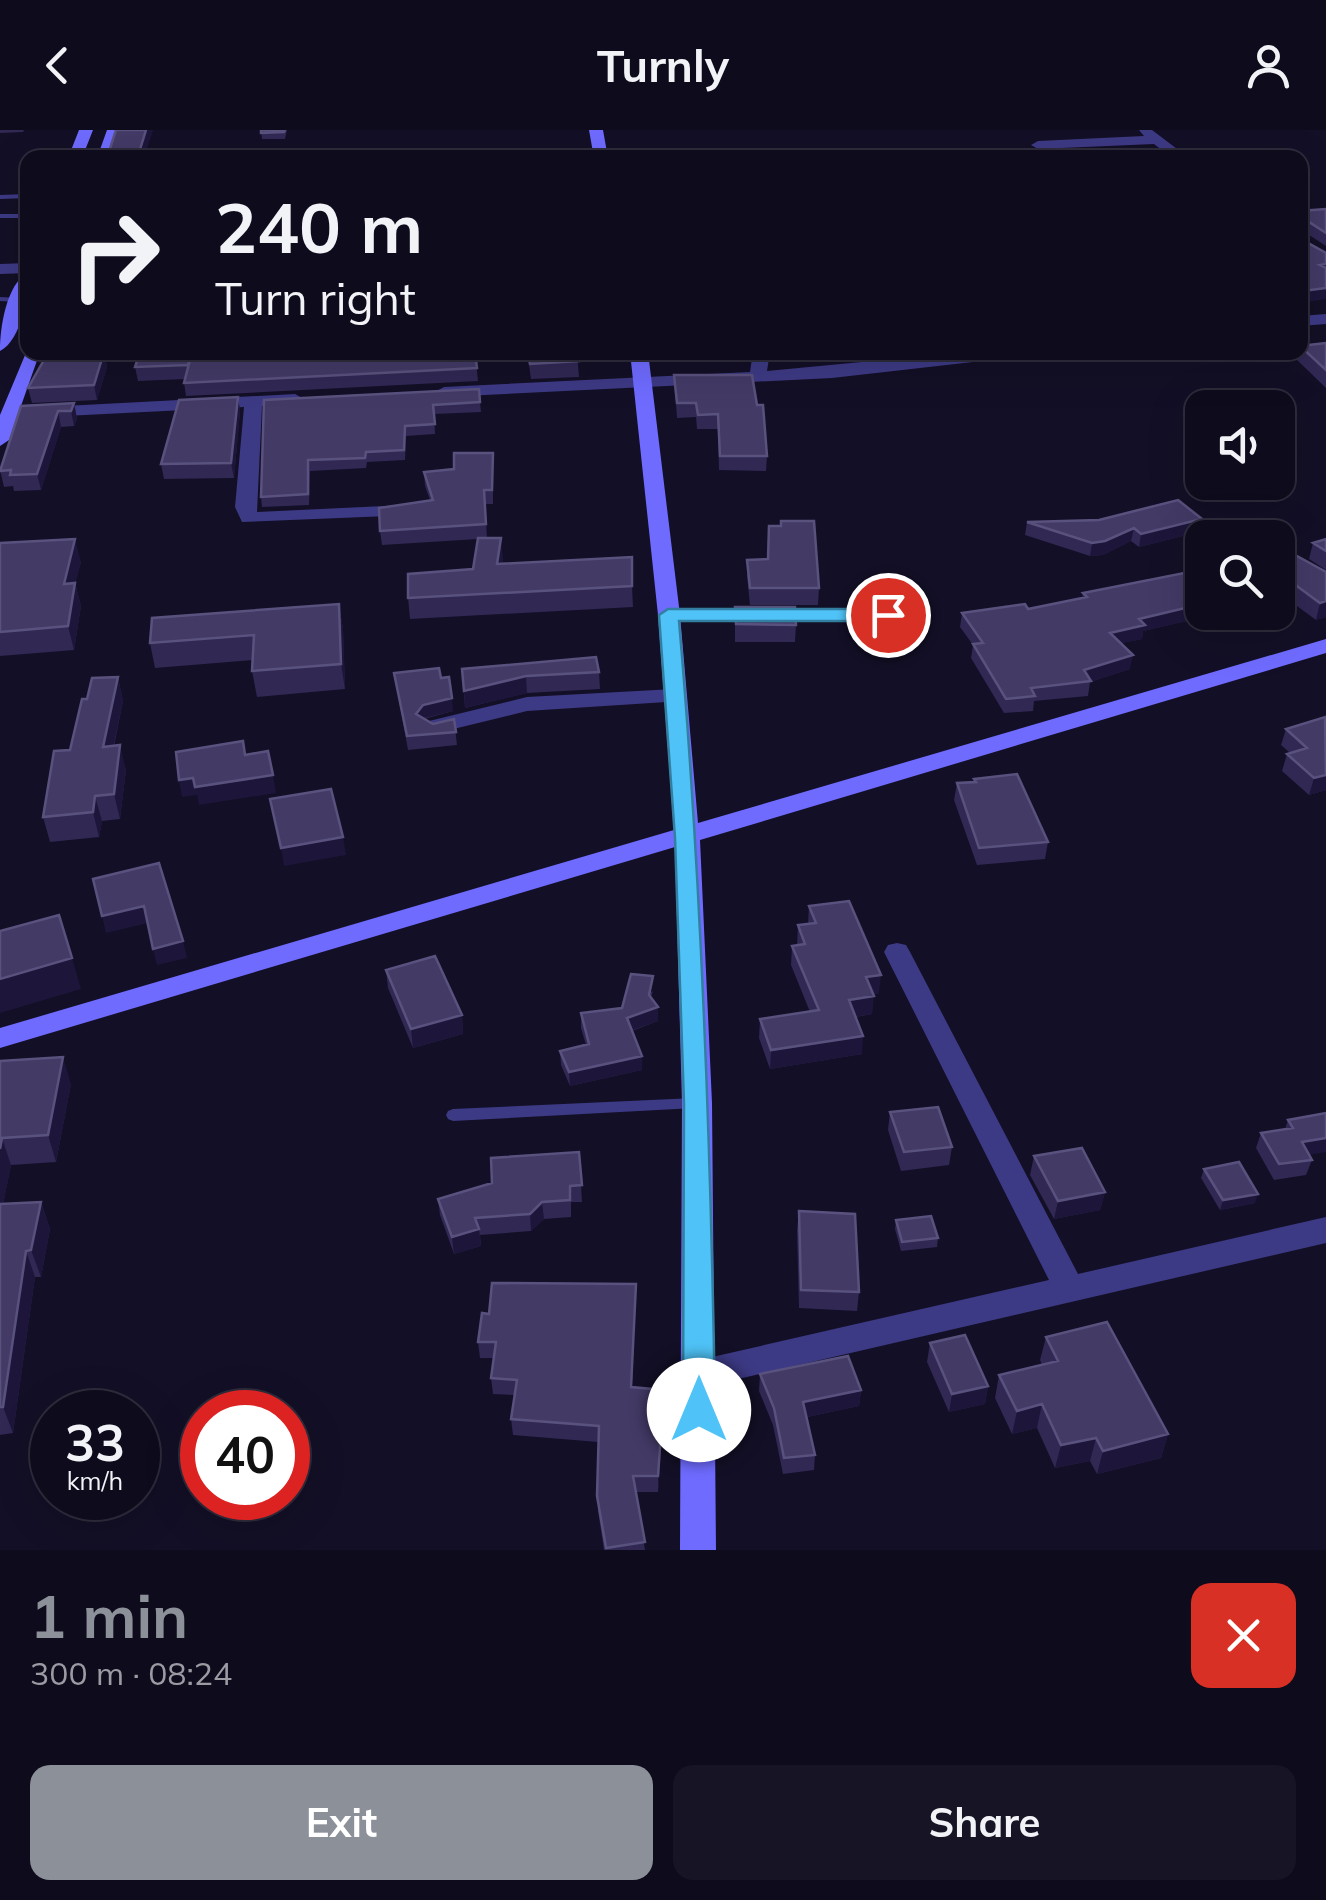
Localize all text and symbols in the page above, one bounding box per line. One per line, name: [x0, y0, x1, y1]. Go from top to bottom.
text: Turnly: [597, 37, 729, 93]
icon: back: [30, 38, 85, 93]
icon: person: [1241, 38, 1296, 93]
text: 240 m: [215, 183, 423, 271]
icon: right: [50, 190, 180, 320]
text: Turn right: [215, 270, 416, 326]
map controls: [1185, 390, 1295, 630]
button: sound: [1185, 390, 1295, 500]
button: search: [1185, 520, 1295, 630]
pin: [846, 573, 931, 658]
icon: arrive: [861, 588, 916, 643]
position arrow: [647, 1358, 751, 1462]
speed limit sign: 40: [180, 1390, 310, 1520]
text: 33: [65, 1411, 125, 1474]
text: km/h: [67, 1465, 123, 1496]
text: 1 min: [30, 1578, 188, 1653]
button: close: [1191, 1583, 1296, 1688]
text: 300 m · 08:24: [30, 1653, 232, 1693]
button: Exit: [30, 1765, 653, 1880]
button: Share: [673, 1765, 1296, 1880]

